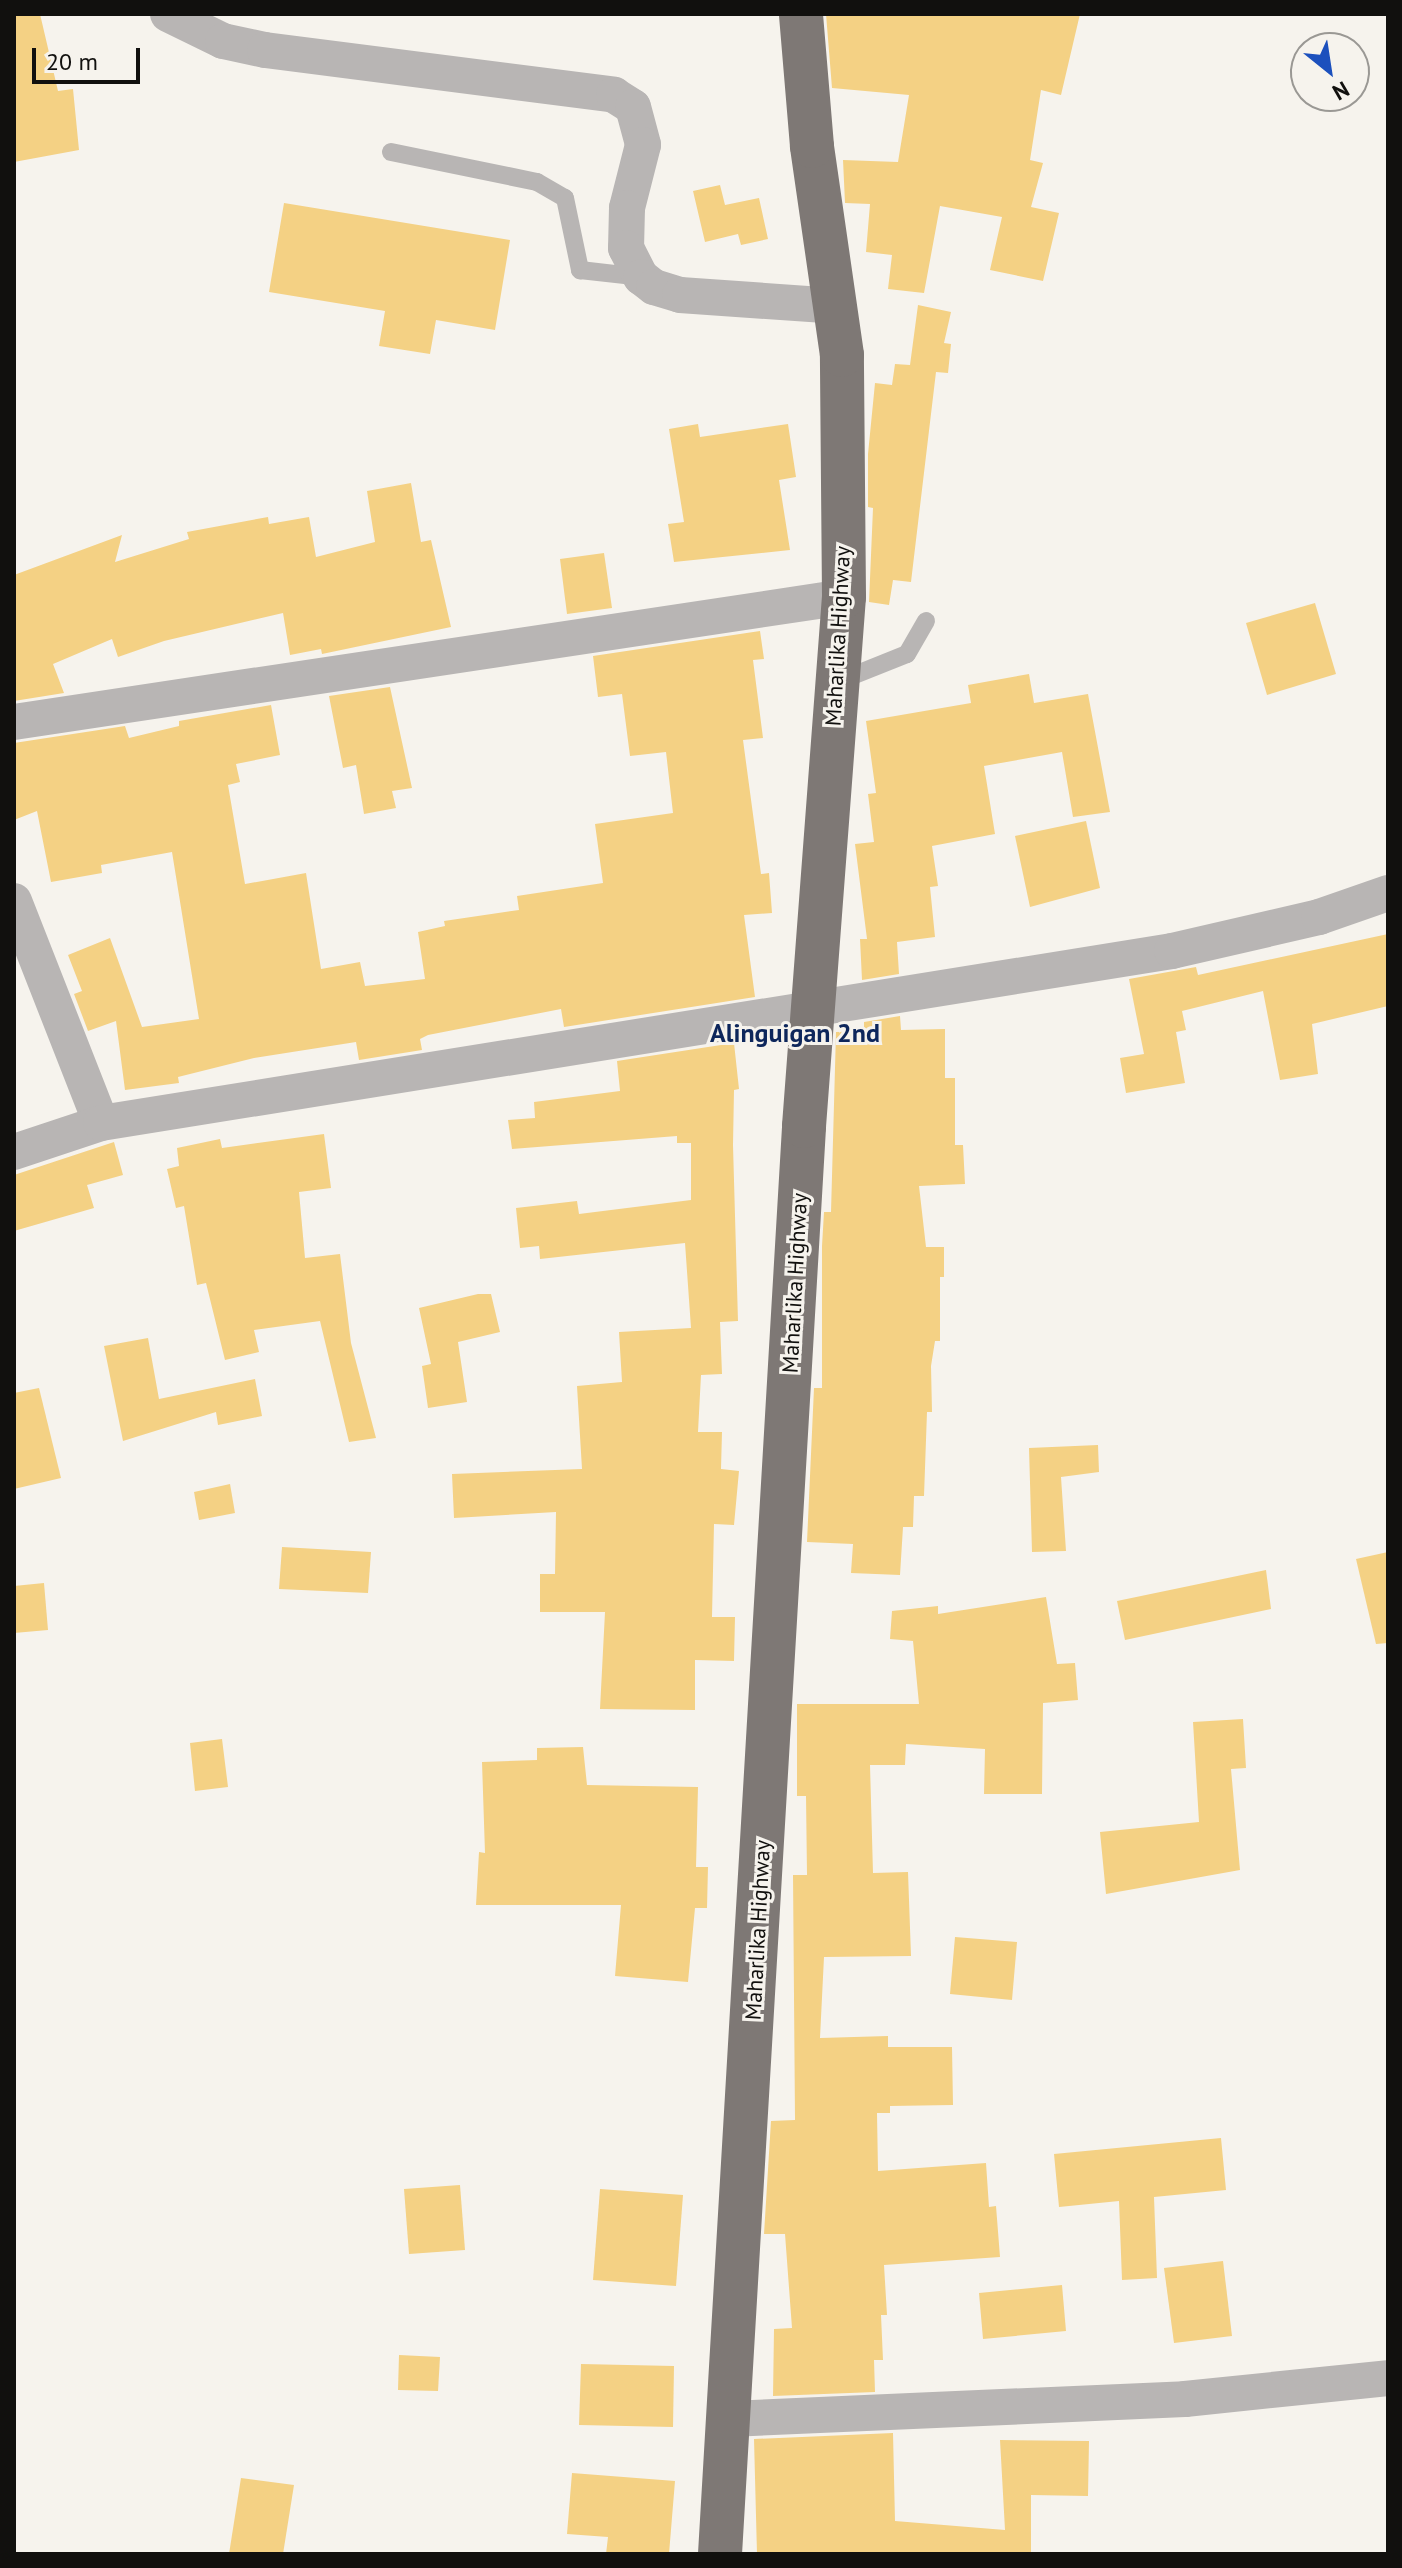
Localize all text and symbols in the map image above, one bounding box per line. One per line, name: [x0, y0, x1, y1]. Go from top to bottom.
scale bar: [36, 32, 144, 82]
north arrow: [1290, 32, 1370, 112]
text: 20 m: [46, 46, 98, 77]
text: N: [1328, 75, 1354, 107]
street label: Maharlika Highway: [820, 545, 856, 727]
district label: Alinguigan 2nd: [710, 1017, 880, 1049]
street label: Maharlika Highway: [777, 1192, 813, 1374]
street label: Maharlika Highway: [740, 1839, 776, 2021]

